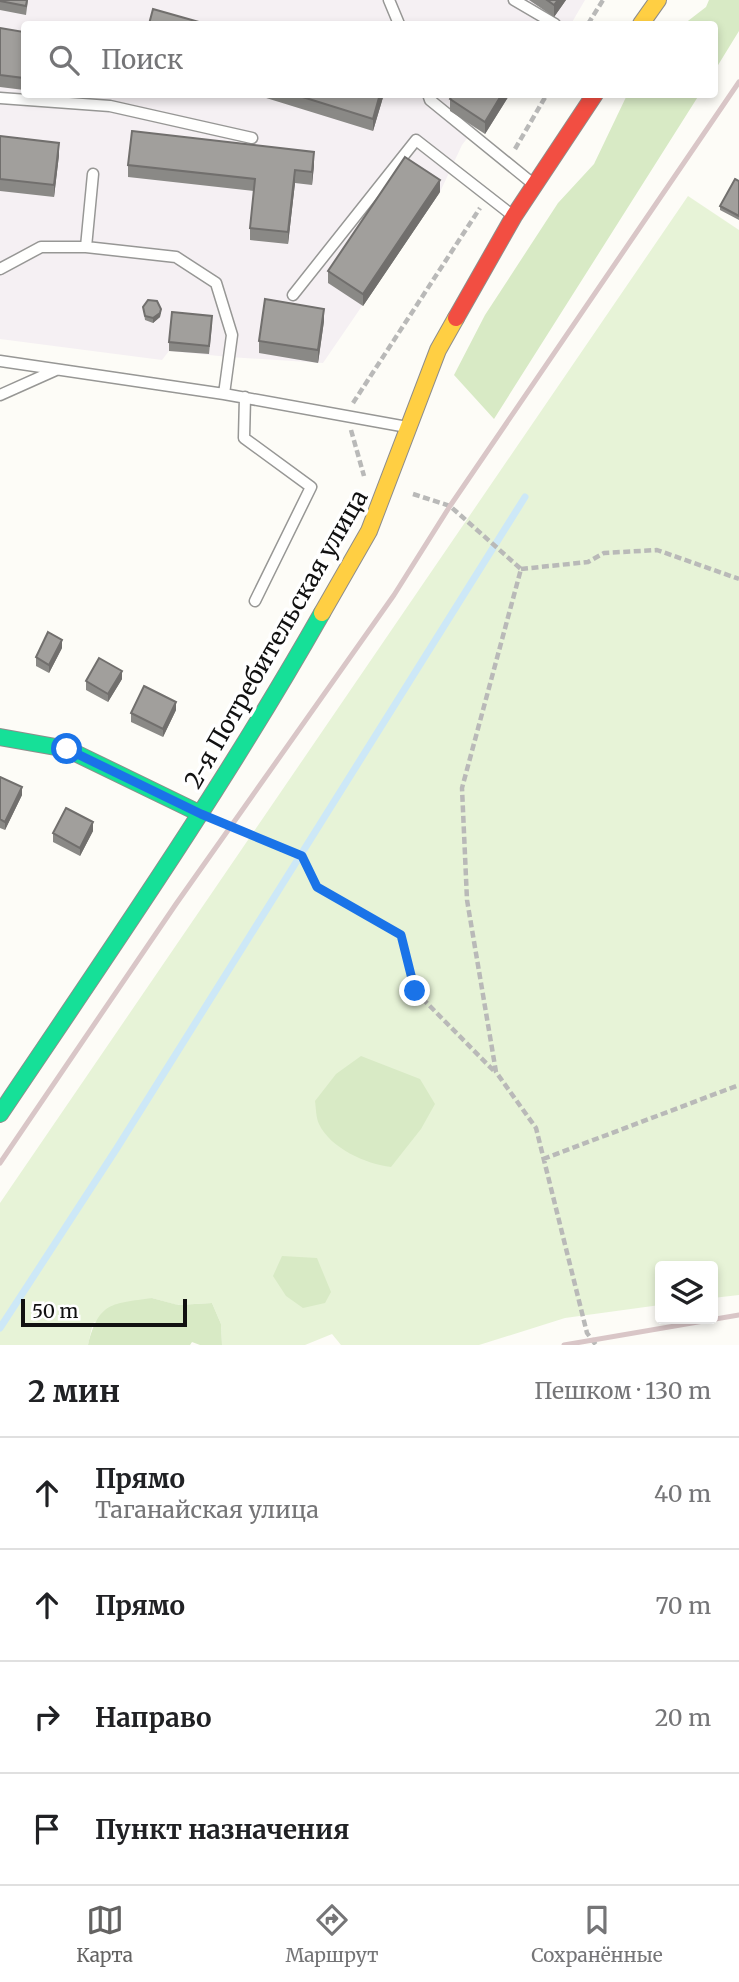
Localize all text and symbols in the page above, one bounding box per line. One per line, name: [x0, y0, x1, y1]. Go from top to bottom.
search box: [21, 21, 718, 98]
icon: search: [45, 41, 83, 79]
text: Поиск: [101, 43, 183, 76]
street label: 2-я Потребительская улица: [178, 484, 374, 794]
route start: [51, 733, 82, 764]
route end: [399, 975, 430, 1006]
map controls: [655, 1261, 718, 1324]
button: layers: [655, 1261, 718, 1324]
scale bar: [21, 1296, 187, 1328]
text: 50 m: [32, 1299, 78, 1323]
text: 2 мин: [28, 1372, 120, 1410]
text: Пешком · 130 m: [534, 1376, 711, 1405]
text: Прямо: [95, 1462, 185, 1495]
icon: ahead: [28, 1474, 66, 1512]
text: 40 m: [654, 1479, 711, 1508]
text: Таганайская улица: [95, 1495, 319, 1524]
icon: ahead: [28, 1586, 66, 1624]
text: Прямо: [95, 1589, 185, 1622]
text: 70 m: [655, 1591, 711, 1620]
icon: right: [28, 1698, 66, 1736]
text: Направо: [95, 1701, 212, 1734]
text: 20 m: [655, 1703, 711, 1732]
icon: arrive: [28, 1810, 66, 1848]
text: Пункт назначения: [95, 1813, 349, 1846]
tab: Карта: [76, 1901, 133, 1967]
tab: Маршрут: [285, 1901, 379, 1967]
tab: Сохранённые: [531, 1901, 663, 1967]

